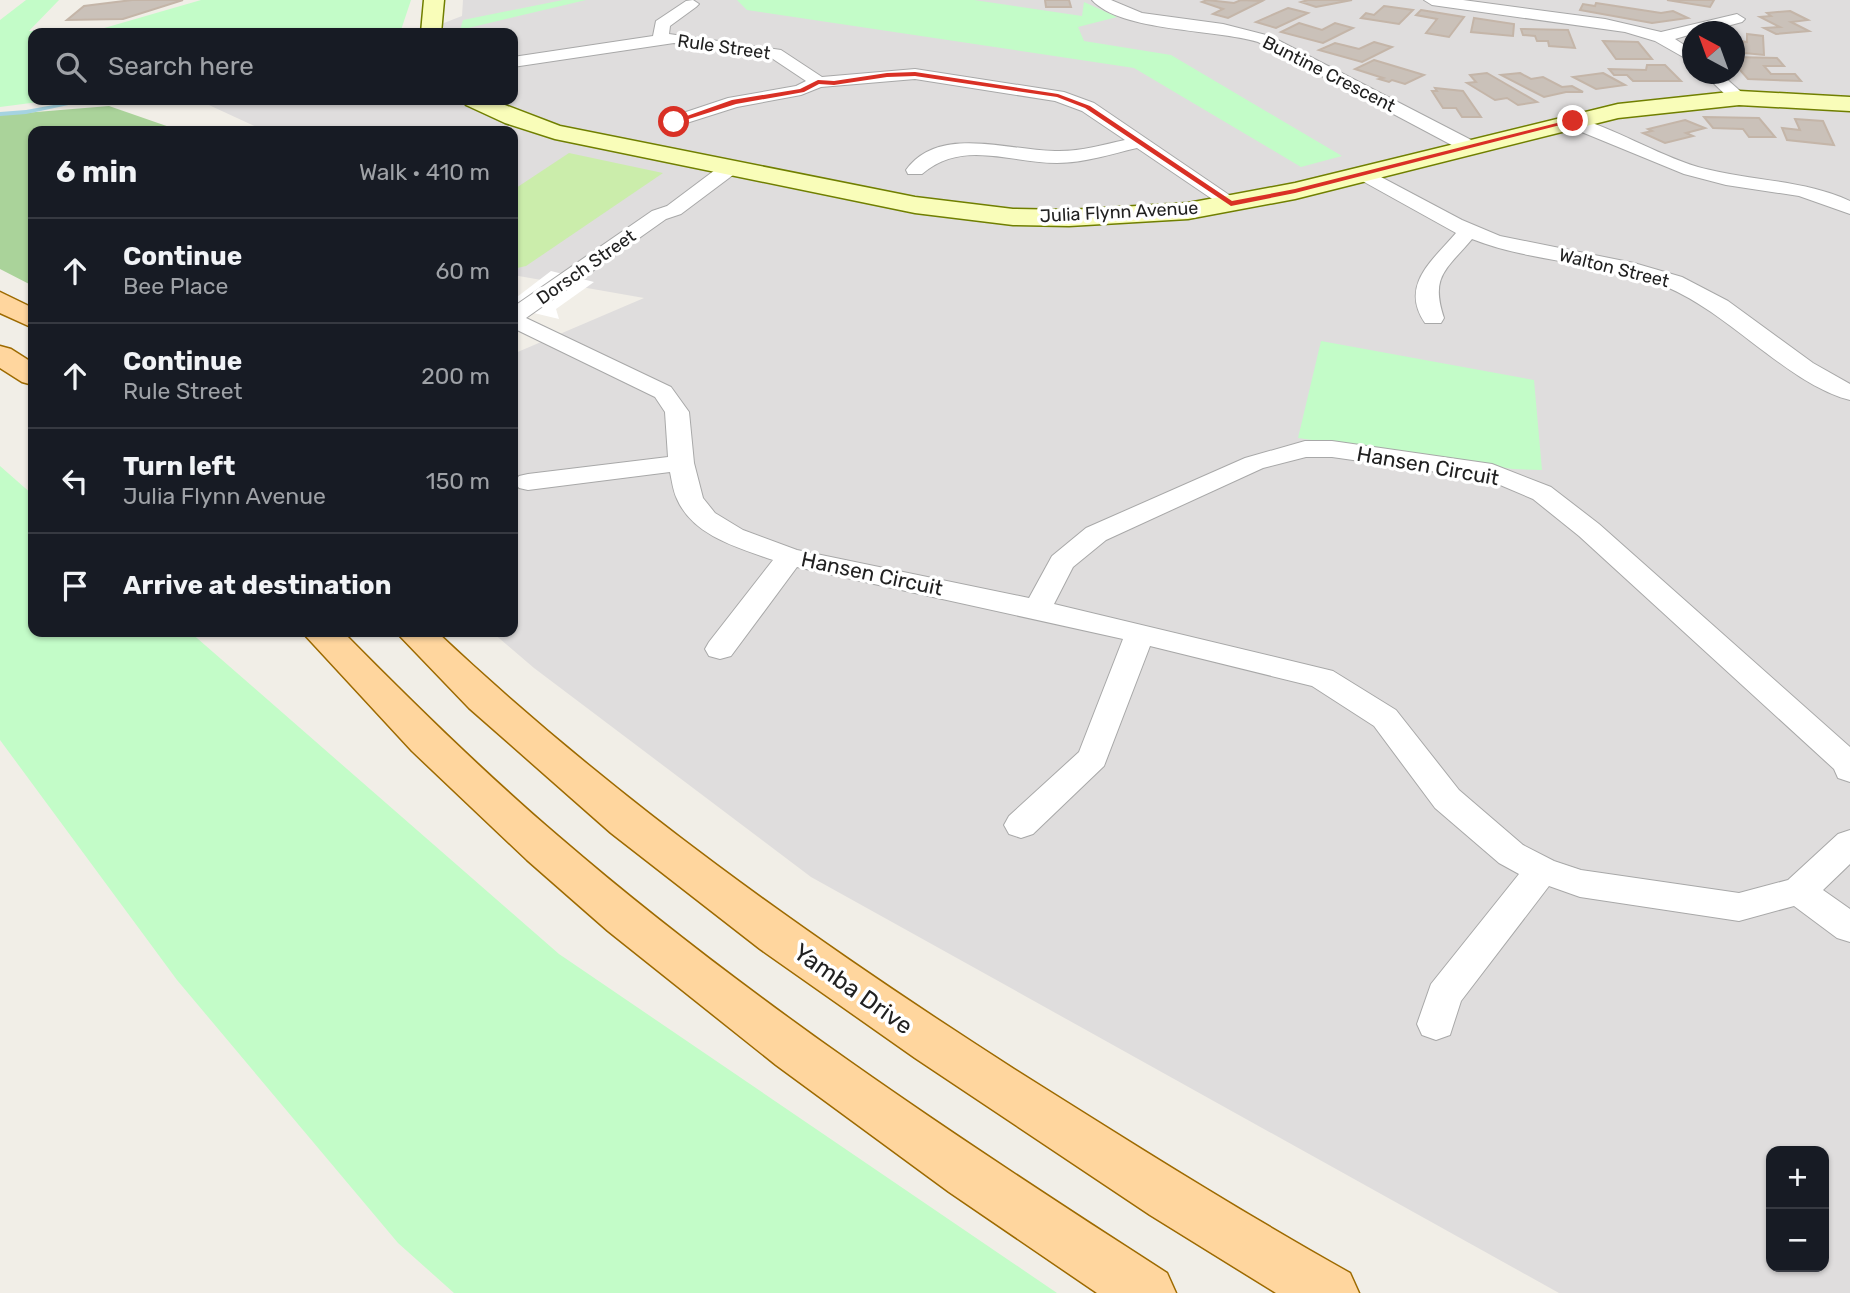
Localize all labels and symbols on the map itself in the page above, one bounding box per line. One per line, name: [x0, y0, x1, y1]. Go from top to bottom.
north arrow: [1682, 21, 1745, 84]
street label: Rule Street: [676, 30, 772, 64]
street label: Buntine Crescent: [1259, 31, 1399, 117]
route end: [1557, 105, 1588, 136]
route start: [658, 106, 689, 137]
street label: Julia Flynn Avenue: [1039, 197, 1199, 227]
street label: Dorsch Street: [532, 225, 640, 309]
street label: Walton Street: [1556, 244, 1672, 292]
street label: Hansen Circuit: [1355, 441, 1501, 490]
street label: Hansen Circuit: [799, 546, 945, 601]
street label: Yamba Drive: [788, 938, 918, 1040]

